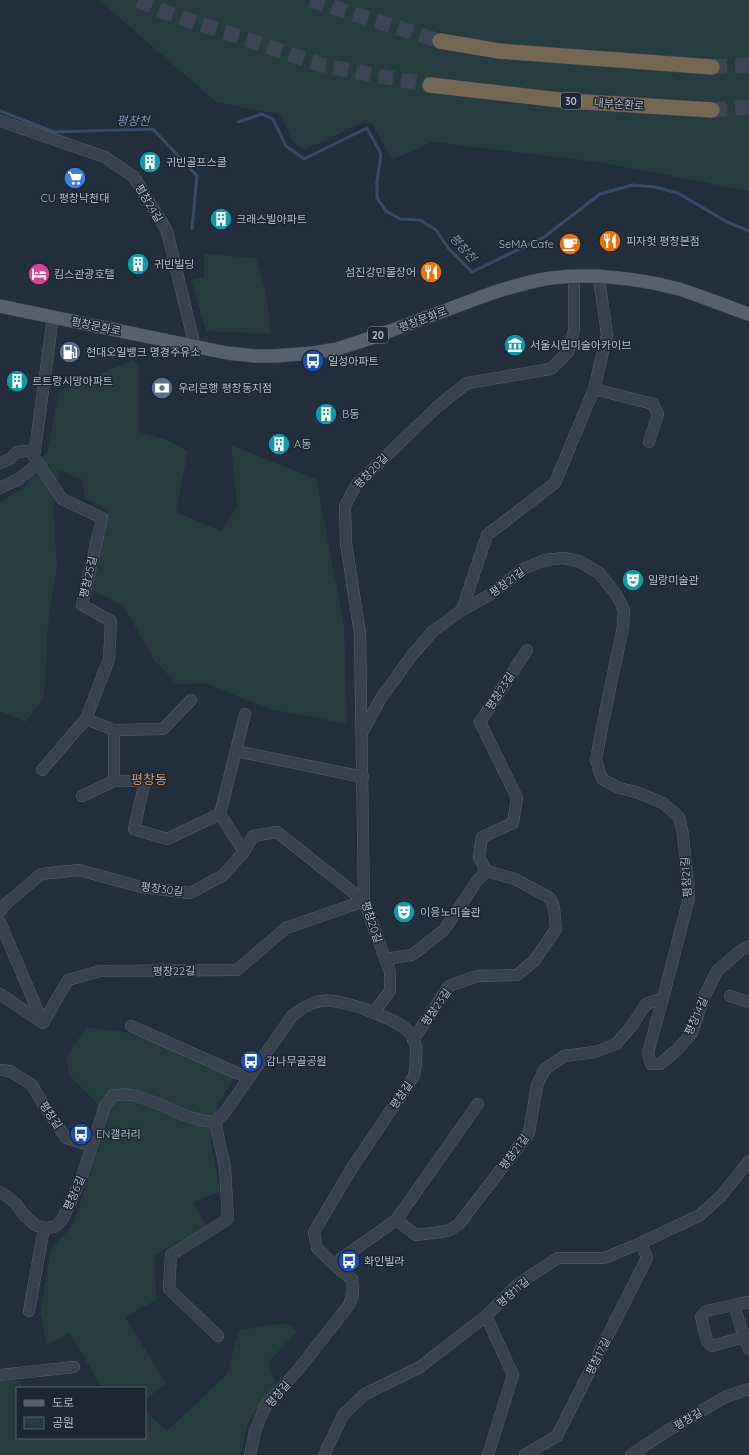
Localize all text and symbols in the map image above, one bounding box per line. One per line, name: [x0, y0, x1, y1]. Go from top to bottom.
road number: 30: [561, 93, 581, 109]
street label: 내부순환로: [593, 95, 645, 113]
water label: 평창천: [116, 113, 152, 128]
building icon: 귀빈골프스쿨: [137, 149, 163, 175]
place label: 귀빈골프스쿨: [166, 155, 227, 169]
supermarket icon: CU 평창낙천대: [62, 165, 88, 191]
street label: 평창24길: [132, 181, 166, 225]
place label: CU 평창낙천대: [41, 191, 109, 205]
building icon: 크래스빌아파트: [208, 206, 234, 232]
place label: 크래스빌아파트: [236, 212, 307, 226]
restaurant icon: 피자헛 평창본점: [597, 228, 623, 254]
water label: 평창천: [447, 230, 481, 266]
cafe icon: SeMA Cafe: [557, 231, 583, 257]
place label: 피자헛 평창본점: [626, 234, 700, 248]
place label: SeMA Cafe: [499, 237, 554, 251]
building icon: 귀빈빌딩: [125, 251, 151, 277]
place label: 귀빈빌딩: [154, 257, 194, 271]
restaurant icon: 섬진강민물장어: [418, 259, 444, 285]
hotel icon: 킴스관광호텔: [26, 261, 52, 287]
place label: 섬진강민물장어: [345, 265, 416, 279]
place label: 킴스관광호텔: [54, 267, 115, 281]
street label: 평창문화로: [397, 303, 449, 335]
street label: 평창문화로: [70, 314, 122, 338]
road number: 20: [368, 327, 388, 343]
museum icon: 서울시립미술아카이브: [502, 332, 528, 358]
place label: 서울시립미술아카이브: [530, 338, 631, 352]
fuel station icon: 현대오일뱅크 명경주유소: [57, 339, 83, 365]
place label: 현대오일뱅크 명경주유소: [86, 345, 200, 359]
bus stop icon: 일성아파트: [300, 348, 326, 374]
place label: 일성아파트: [328, 354, 379, 368]
building icon: 르트랑시망아파트: [4, 368, 30, 394]
place label: 르트랑시망아파트: [32, 374, 113, 388]
bank icon: 우리은행 평창동지점: [149, 375, 175, 401]
place label: 우리은행 평창동지점: [178, 381, 272, 395]
building icon: B동: [313, 401, 339, 427]
place label: B동: [342, 407, 359, 421]
building icon: A동: [266, 431, 292, 457]
place label: A동: [294, 437, 311, 451]
street label: 평창20길: [351, 451, 391, 491]
street label: 평창25길: [76, 555, 100, 599]
street label: 평창21길: [486, 564, 528, 600]
theatre icon: 일랑미술관: [620, 567, 646, 593]
place label: 일랑미술관: [648, 573, 699, 587]
street label: 평창23길: [483, 669, 517, 713]
district label: 평창동: [131, 771, 167, 787]
street label: 평창21길: [678, 856, 694, 898]
street label: 평창30길: [140, 879, 184, 899]
street label: 평창20길: [359, 899, 385, 945]
theatre icon: 이응노미술관: [391, 899, 417, 925]
place label: 이응노미술관: [420, 905, 481, 919]
street label: 평창22길: [153, 964, 195, 978]
street label: 평창23길: [418, 986, 454, 1028]
street label: 평창14길: [681, 995, 711, 1037]
bus stop icon: 감나무골공원: [238, 1048, 264, 1074]
place label: 감나무골공원: [266, 1054, 327, 1068]
street label: 평창길: [387, 1078, 415, 1112]
street label: 평창길: [37, 1098, 65, 1132]
bus stop icon: EN갤러리: [68, 1121, 94, 1147]
place label: EN갤러리: [96, 1127, 141, 1141]
street label: 평창21길: [496, 1132, 532, 1172]
street label: 평창6길: [60, 1174, 88, 1212]
bus stop icon: 화인빌라: [336, 1248, 362, 1274]
place label: 화인빌라: [364, 1254, 404, 1268]
street label: 평창11길: [494, 1274, 532, 1310]
street label: 평창17길: [583, 1335, 613, 1377]
street label: 평창길: [263, 1378, 293, 1410]
legend: [16, 1387, 146, 1439]
text: 도로: [52, 1395, 74, 1410]
street label: 평창길: [671, 1405, 705, 1433]
text: 공원: [52, 1415, 74, 1430]

